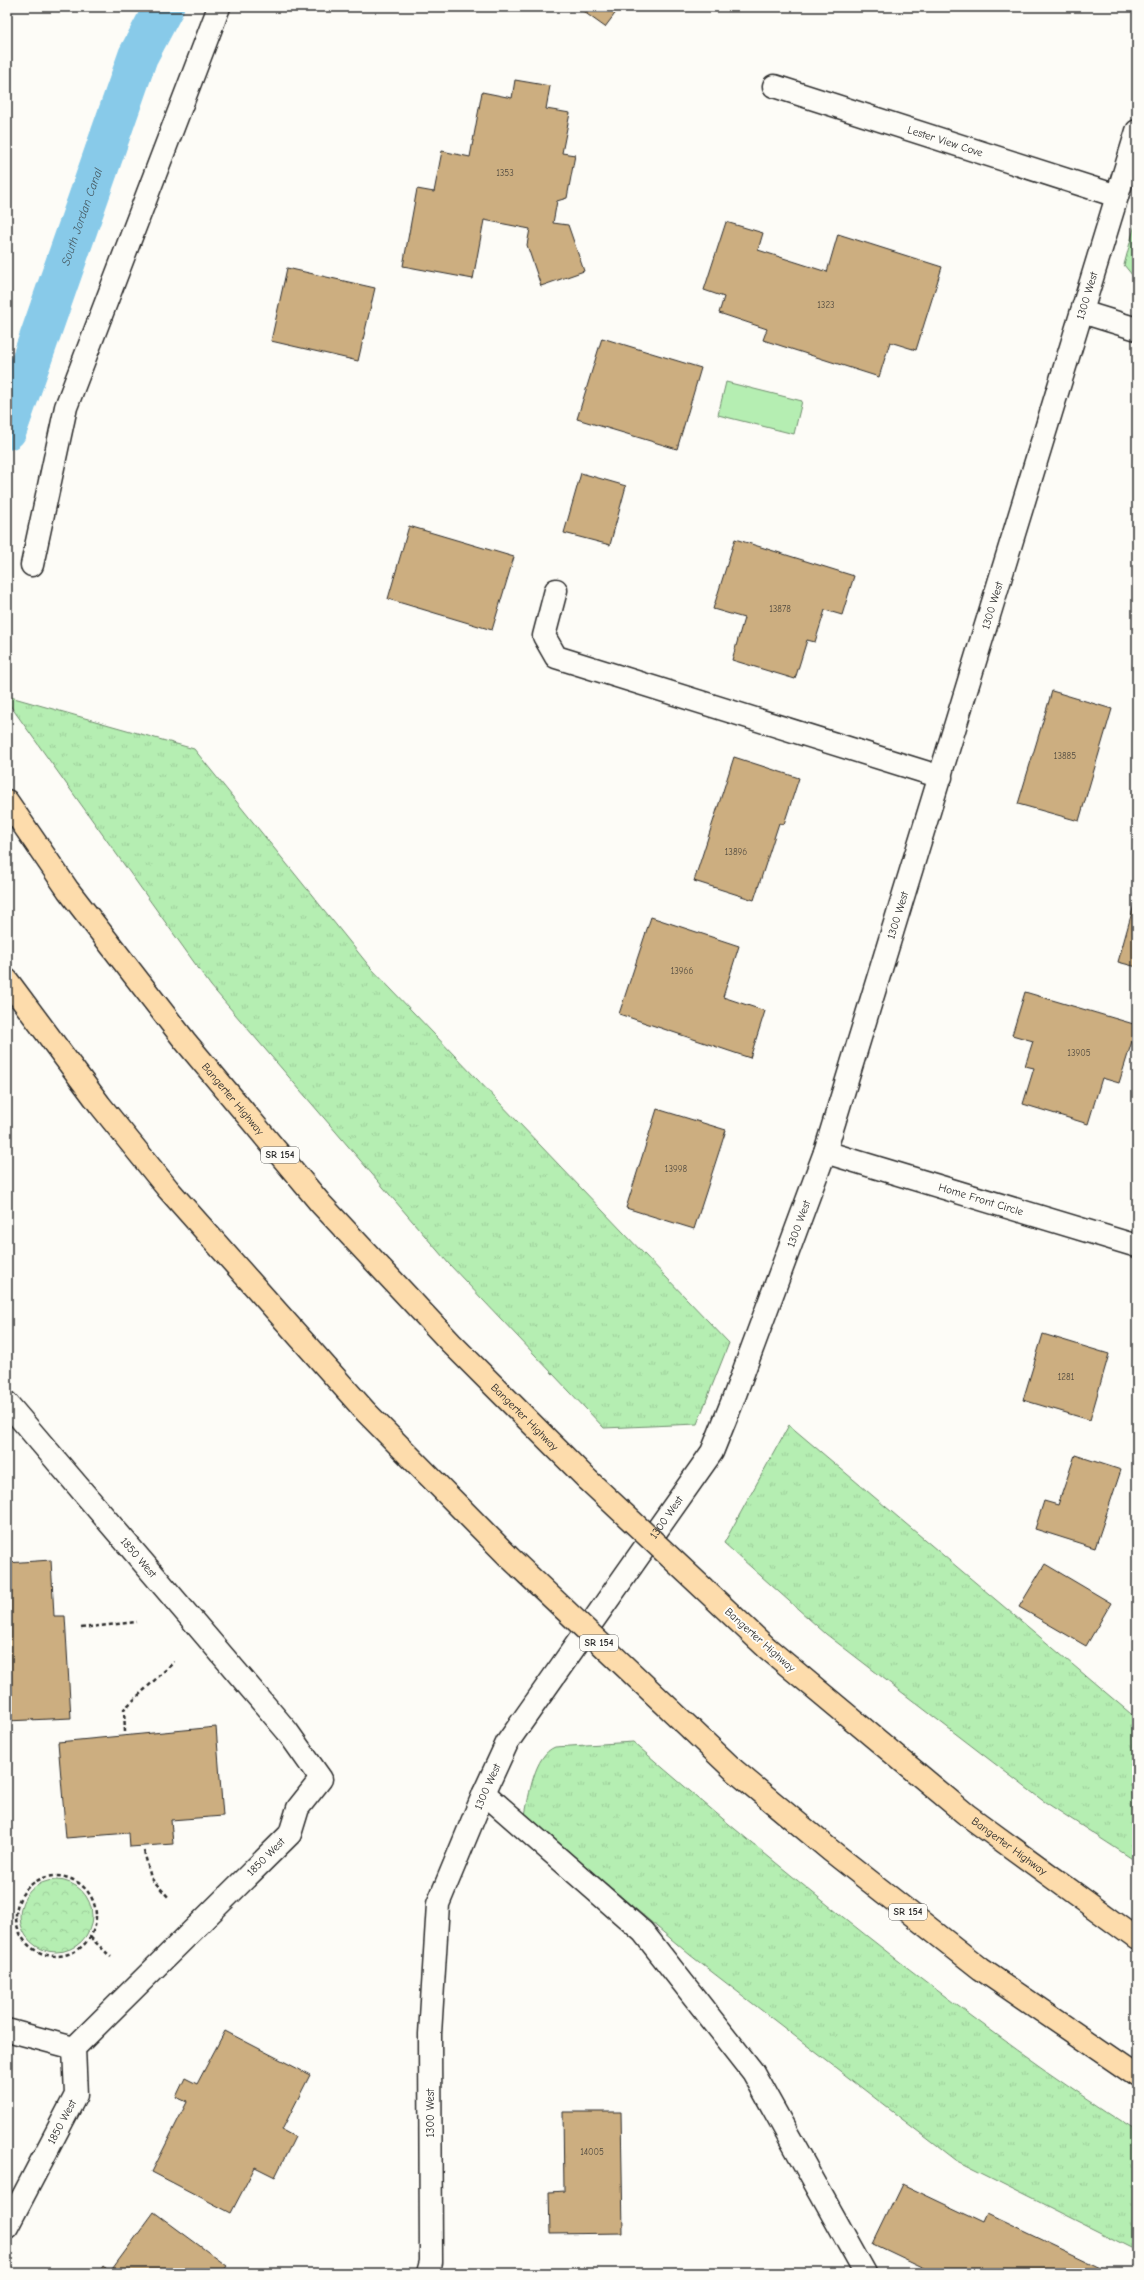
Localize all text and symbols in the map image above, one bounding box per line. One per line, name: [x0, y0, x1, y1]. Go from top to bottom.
street label: Lester View Cove: [906, 123, 985, 159]
water label: South Jordan Canal: [58, 166, 105, 267]
house number: 1353: [496, 168, 514, 178]
street label: 1300 West: [1073, 269, 1100, 321]
house number: 1323: [817, 300, 835, 310]
street label: 1300 West: [979, 579, 1006, 631]
house number: 13878: [769, 604, 791, 614]
house number: 13885: [1054, 751, 1076, 761]
house number: 13896: [725, 847, 747, 857]
street label: 1300 West: [884, 889, 911, 941]
house number: 13966: [671, 966, 693, 976]
house number: 13905: [1067, 1048, 1091, 1058]
street label: Bangerter Highway: [199, 1060, 267, 1137]
road number: SR 154: [261, 1147, 299, 1163]
house number: 13998: [665, 1164, 688, 1174]
street label: Home Front Circle: [937, 1180, 1026, 1218]
street label: 1300 West: [784, 1198, 813, 1249]
house number: 1281: [1058, 1372, 1075, 1382]
street label: Bangerter Highway: [488, 1380, 561, 1453]
street label: 1300 West: [647, 1493, 686, 1541]
street label: 1850 West: [118, 1535, 160, 1581]
street label: Bangerter Highway: [722, 1605, 798, 1675]
road number: SR 154: [580, 1635, 618, 1651]
street label: 1300 West: [471, 1761, 504, 1812]
street label: Bangerter Highway: [969, 1814, 1050, 1878]
street label: 1850 West: [244, 1835, 288, 1879]
road number: SR 154: [889, 1904, 927, 1920]
street label: 1300 West: [424, 2088, 437, 2138]
street label: 1850 West: [45, 2097, 79, 2146]
house number: 14005: [580, 2147, 604, 2157]

